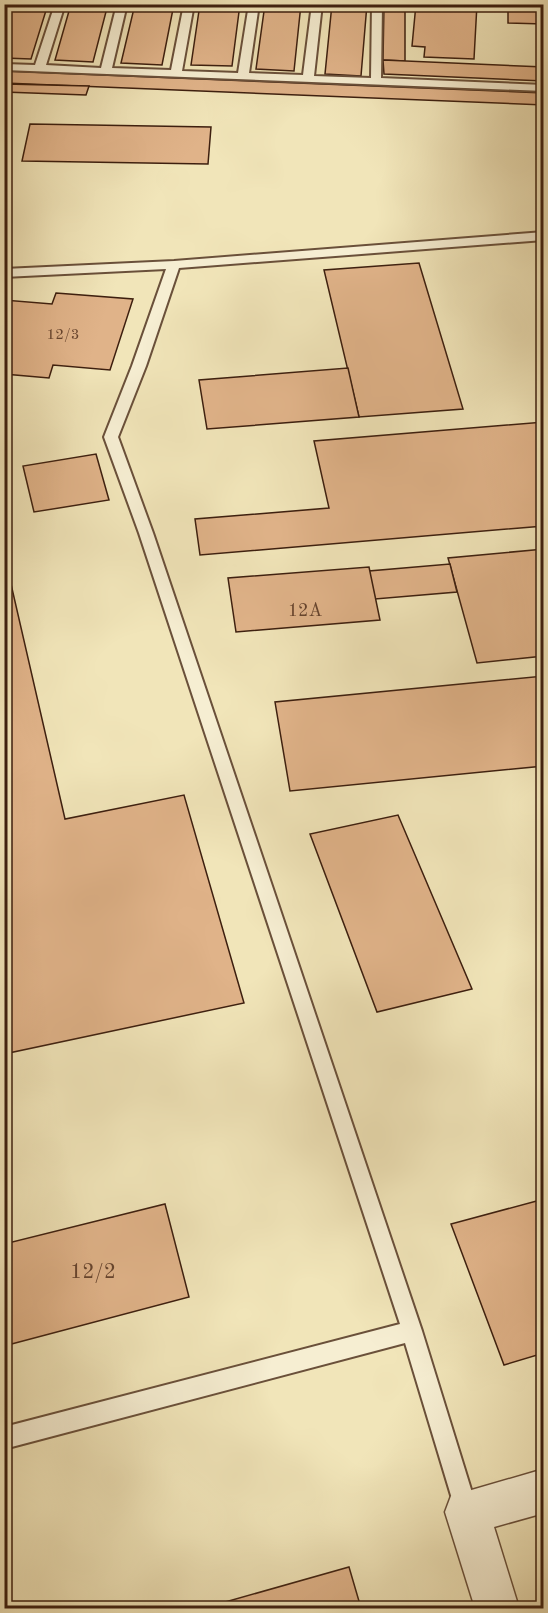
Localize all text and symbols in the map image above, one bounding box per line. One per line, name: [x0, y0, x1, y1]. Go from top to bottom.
house number: 12/3: [47, 328, 79, 343]
house number: 12А: [288, 602, 323, 620]
house number: 12/2: [70, 1262, 116, 1283]

